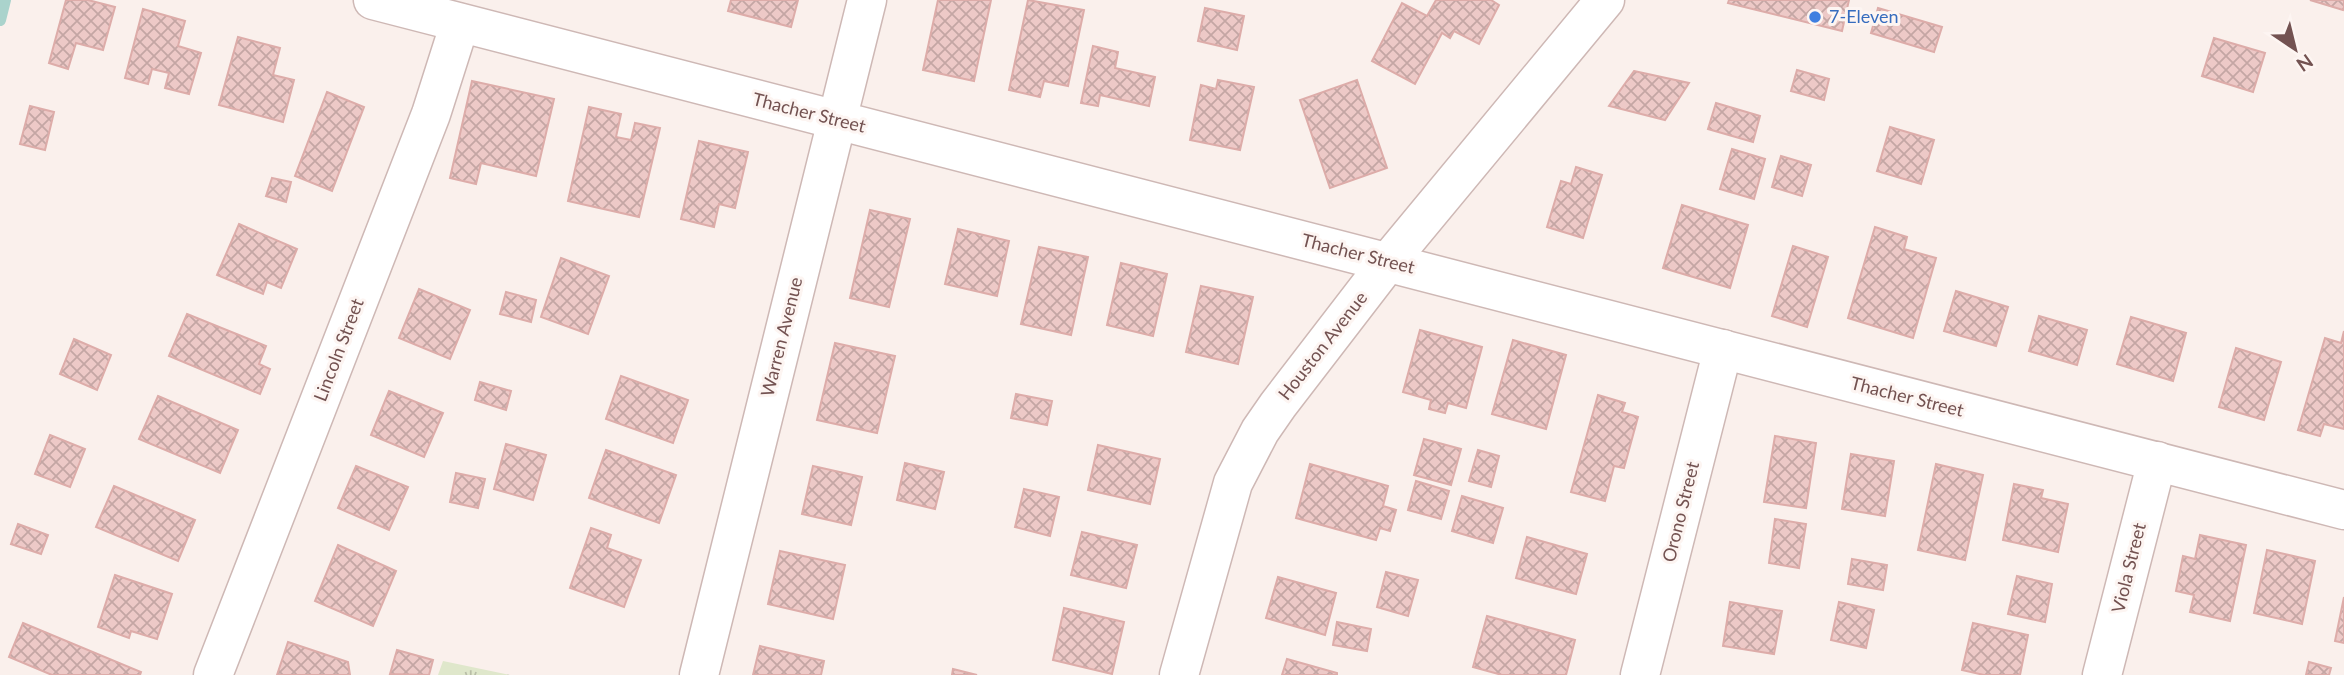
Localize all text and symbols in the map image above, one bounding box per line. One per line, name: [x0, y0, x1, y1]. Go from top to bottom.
place label: 7-Eleven: [1829, 5, 1899, 27]
marker: 7-Eleven: [1807, 9, 1823, 25]
north arrow: [2260, 14, 2330, 84]
text: N: [2292, 50, 2318, 77]
street label: Thacher Street: [750, 87, 869, 137]
street label: Thacher Street: [1299, 228, 1418, 278]
street label: Warren Avenue: [756, 275, 807, 399]
street label: Houston Avenue: [1273, 287, 1371, 404]
street label: Lincoln Street: [308, 295, 368, 404]
street label: Thacher Street: [1848, 371, 1967, 421]
street label: Orono Street: [1657, 459, 1703, 564]
street label: Viola Street: [2106, 520, 2150, 615]

